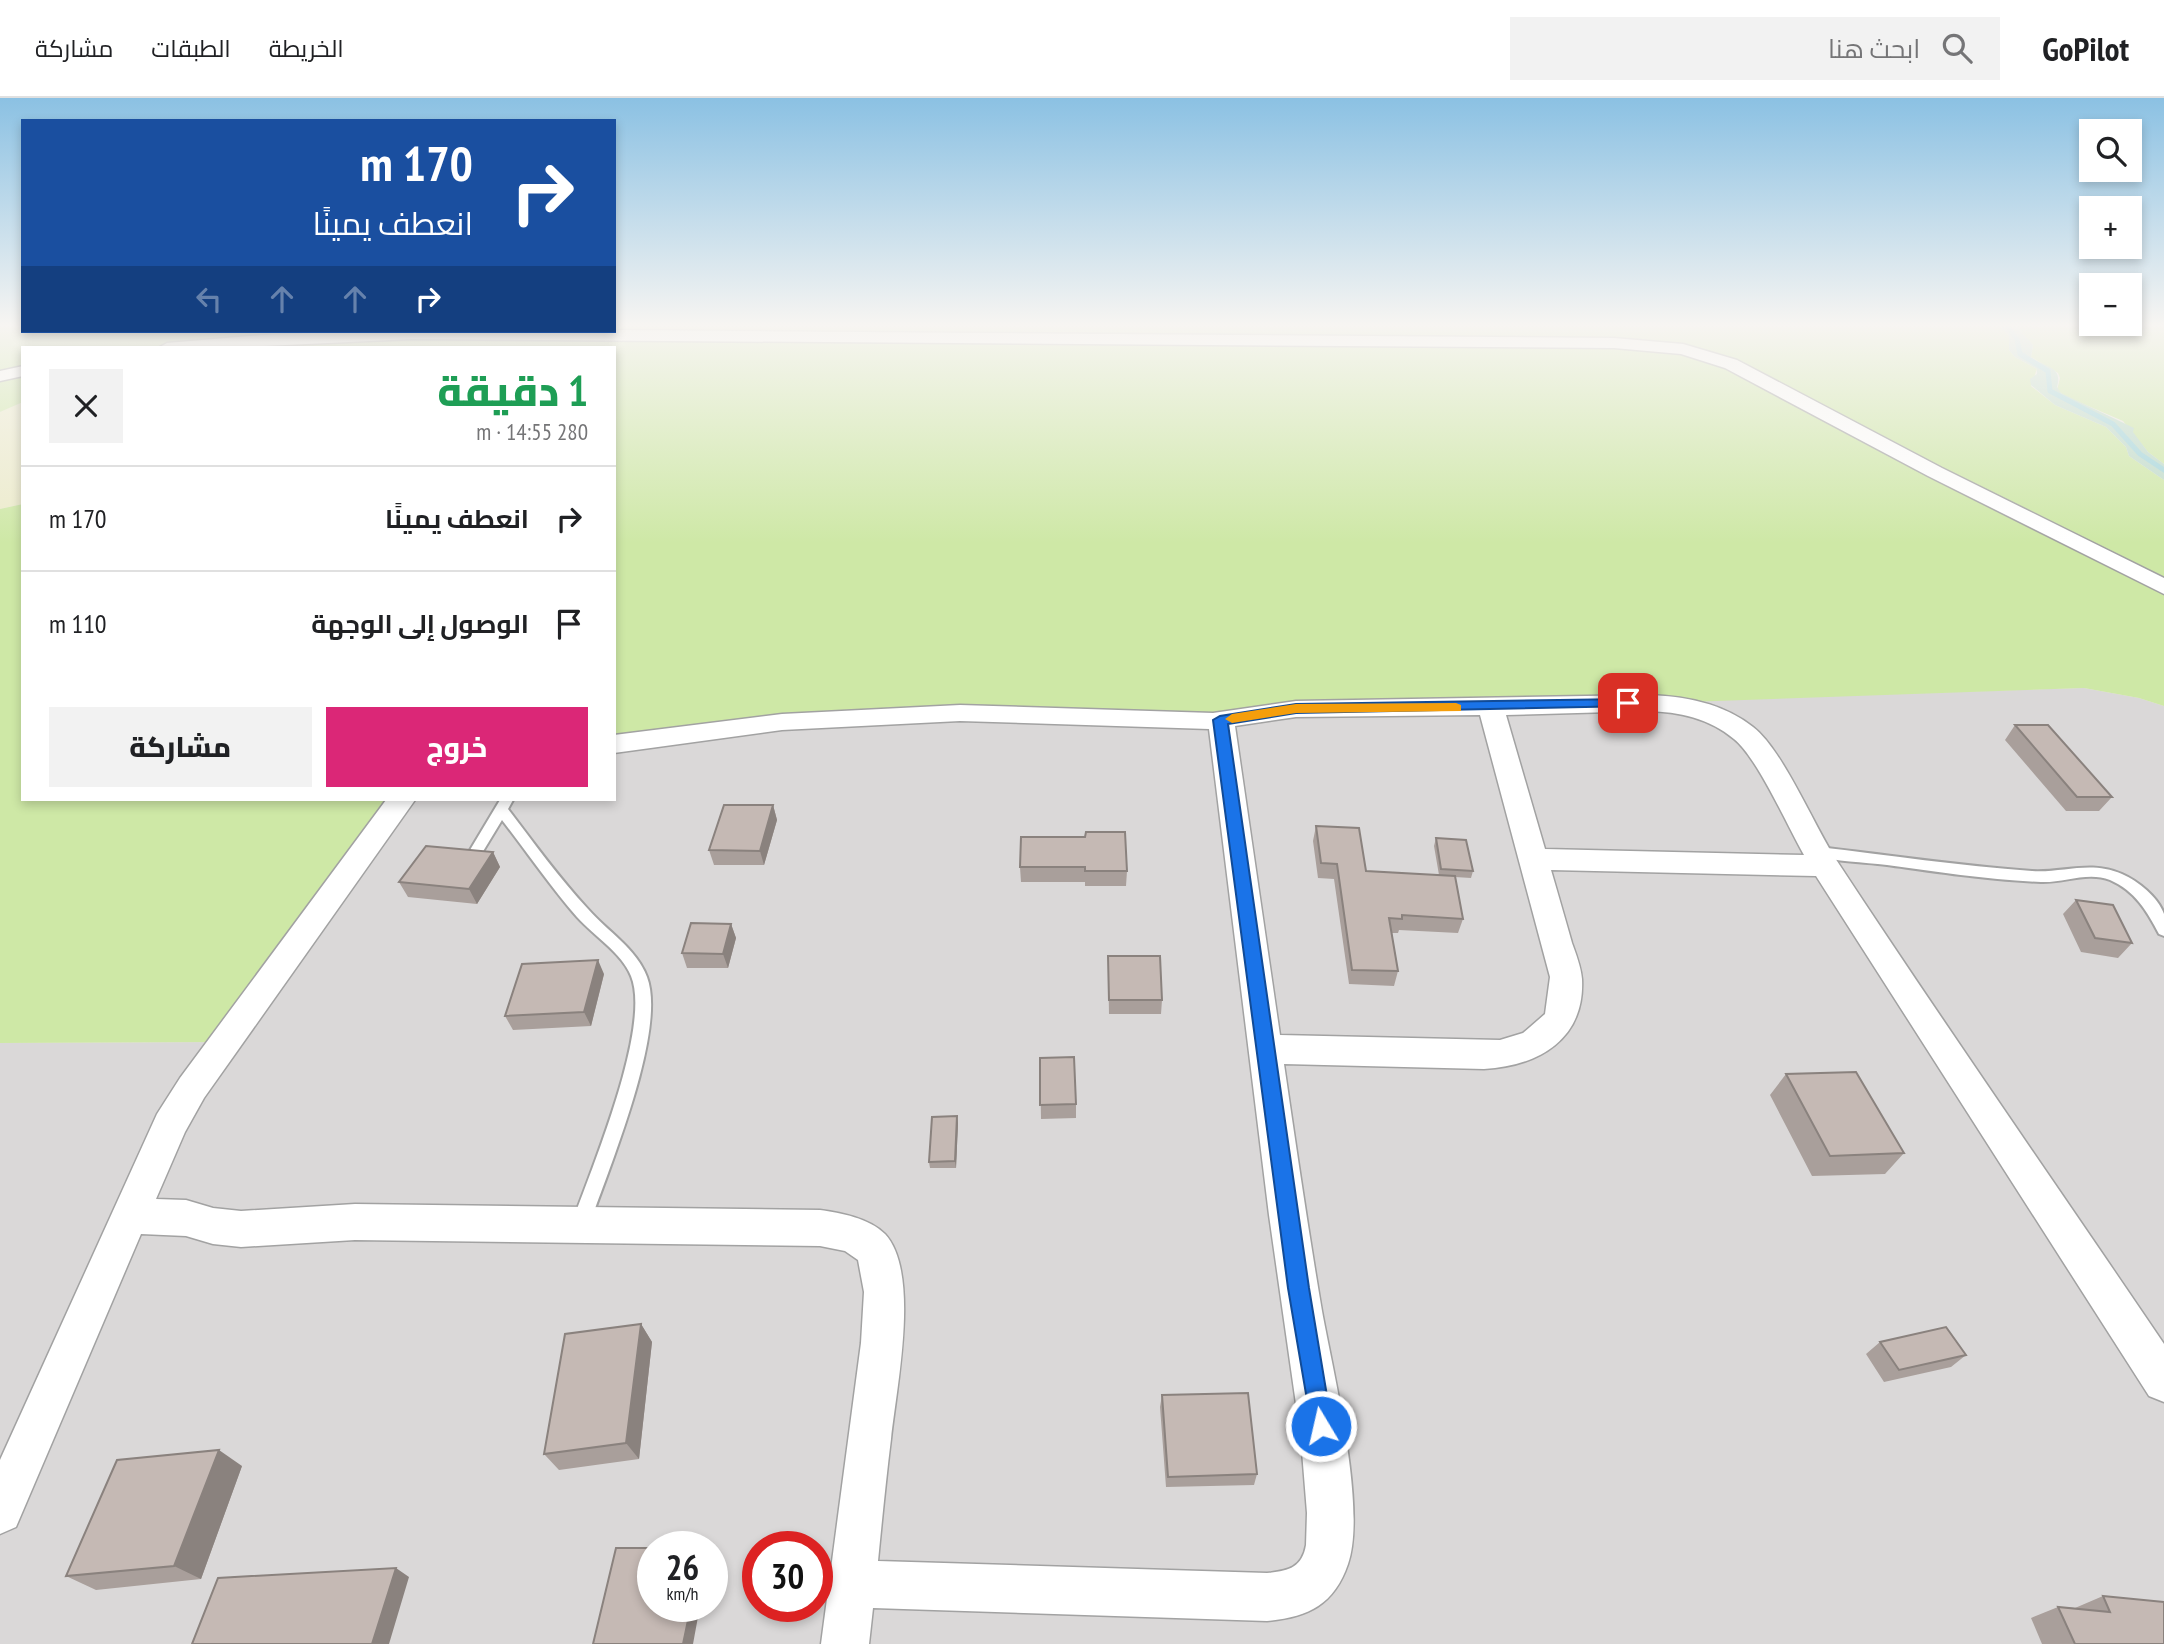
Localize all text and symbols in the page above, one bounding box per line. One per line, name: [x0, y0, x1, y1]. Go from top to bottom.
search box: [1510, 17, 2000, 80]
text: GoPilot: [2042, 27, 2129, 70]
icon: search: [1938, 29, 1976, 67]
text: ابحث هنا: [1828, 32, 1920, 65]
text: مشاركة: [35, 33, 113, 64]
text: الطبقات: [151, 33, 231, 64]
text: الخريطة: [269, 33, 344, 64]
map controls: [2079, 119, 2142, 336]
button: search: [2079, 119, 2142, 182]
text: 170 m: [360, 131, 473, 195]
icon: right: [497, 147, 588, 238]
button: +: [2079, 196, 2142, 259]
text: انعطف يمينًا: [313, 202, 473, 244]
button: −: [2079, 273, 2142, 336]
icon: left: [190, 280, 228, 318]
icon: ahead: [263, 280, 301, 318]
icon: ahead: [336, 280, 374, 318]
icon: right: [409, 280, 447, 318]
text: 1 دقيقة: [437, 363, 588, 418]
button: close: [49, 369, 123, 443]
text: 280 m · 14:55: [476, 417, 588, 446]
icon: right: [550, 500, 588, 538]
text: 170 m: [49, 502, 107, 535]
text: انعطف يمينًا: [385, 502, 529, 535]
icon: arrive: [550, 605, 588, 643]
text: 110 m: [49, 607, 107, 640]
text: الوصول إلى الوجهة: [311, 607, 529, 640]
pin: [1598, 673, 1658, 733]
icon: arrive: [1609, 684, 1647, 722]
button: مشاركة: [49, 707, 312, 787]
button: خروج: [326, 707, 588, 787]
position arrow: [1284, 1389, 1358, 1463]
speed limit sign: 30: [742, 1531, 833, 1622]
text: 26: [666, 1544, 699, 1590]
text: km/h: [667, 1582, 698, 1605]

